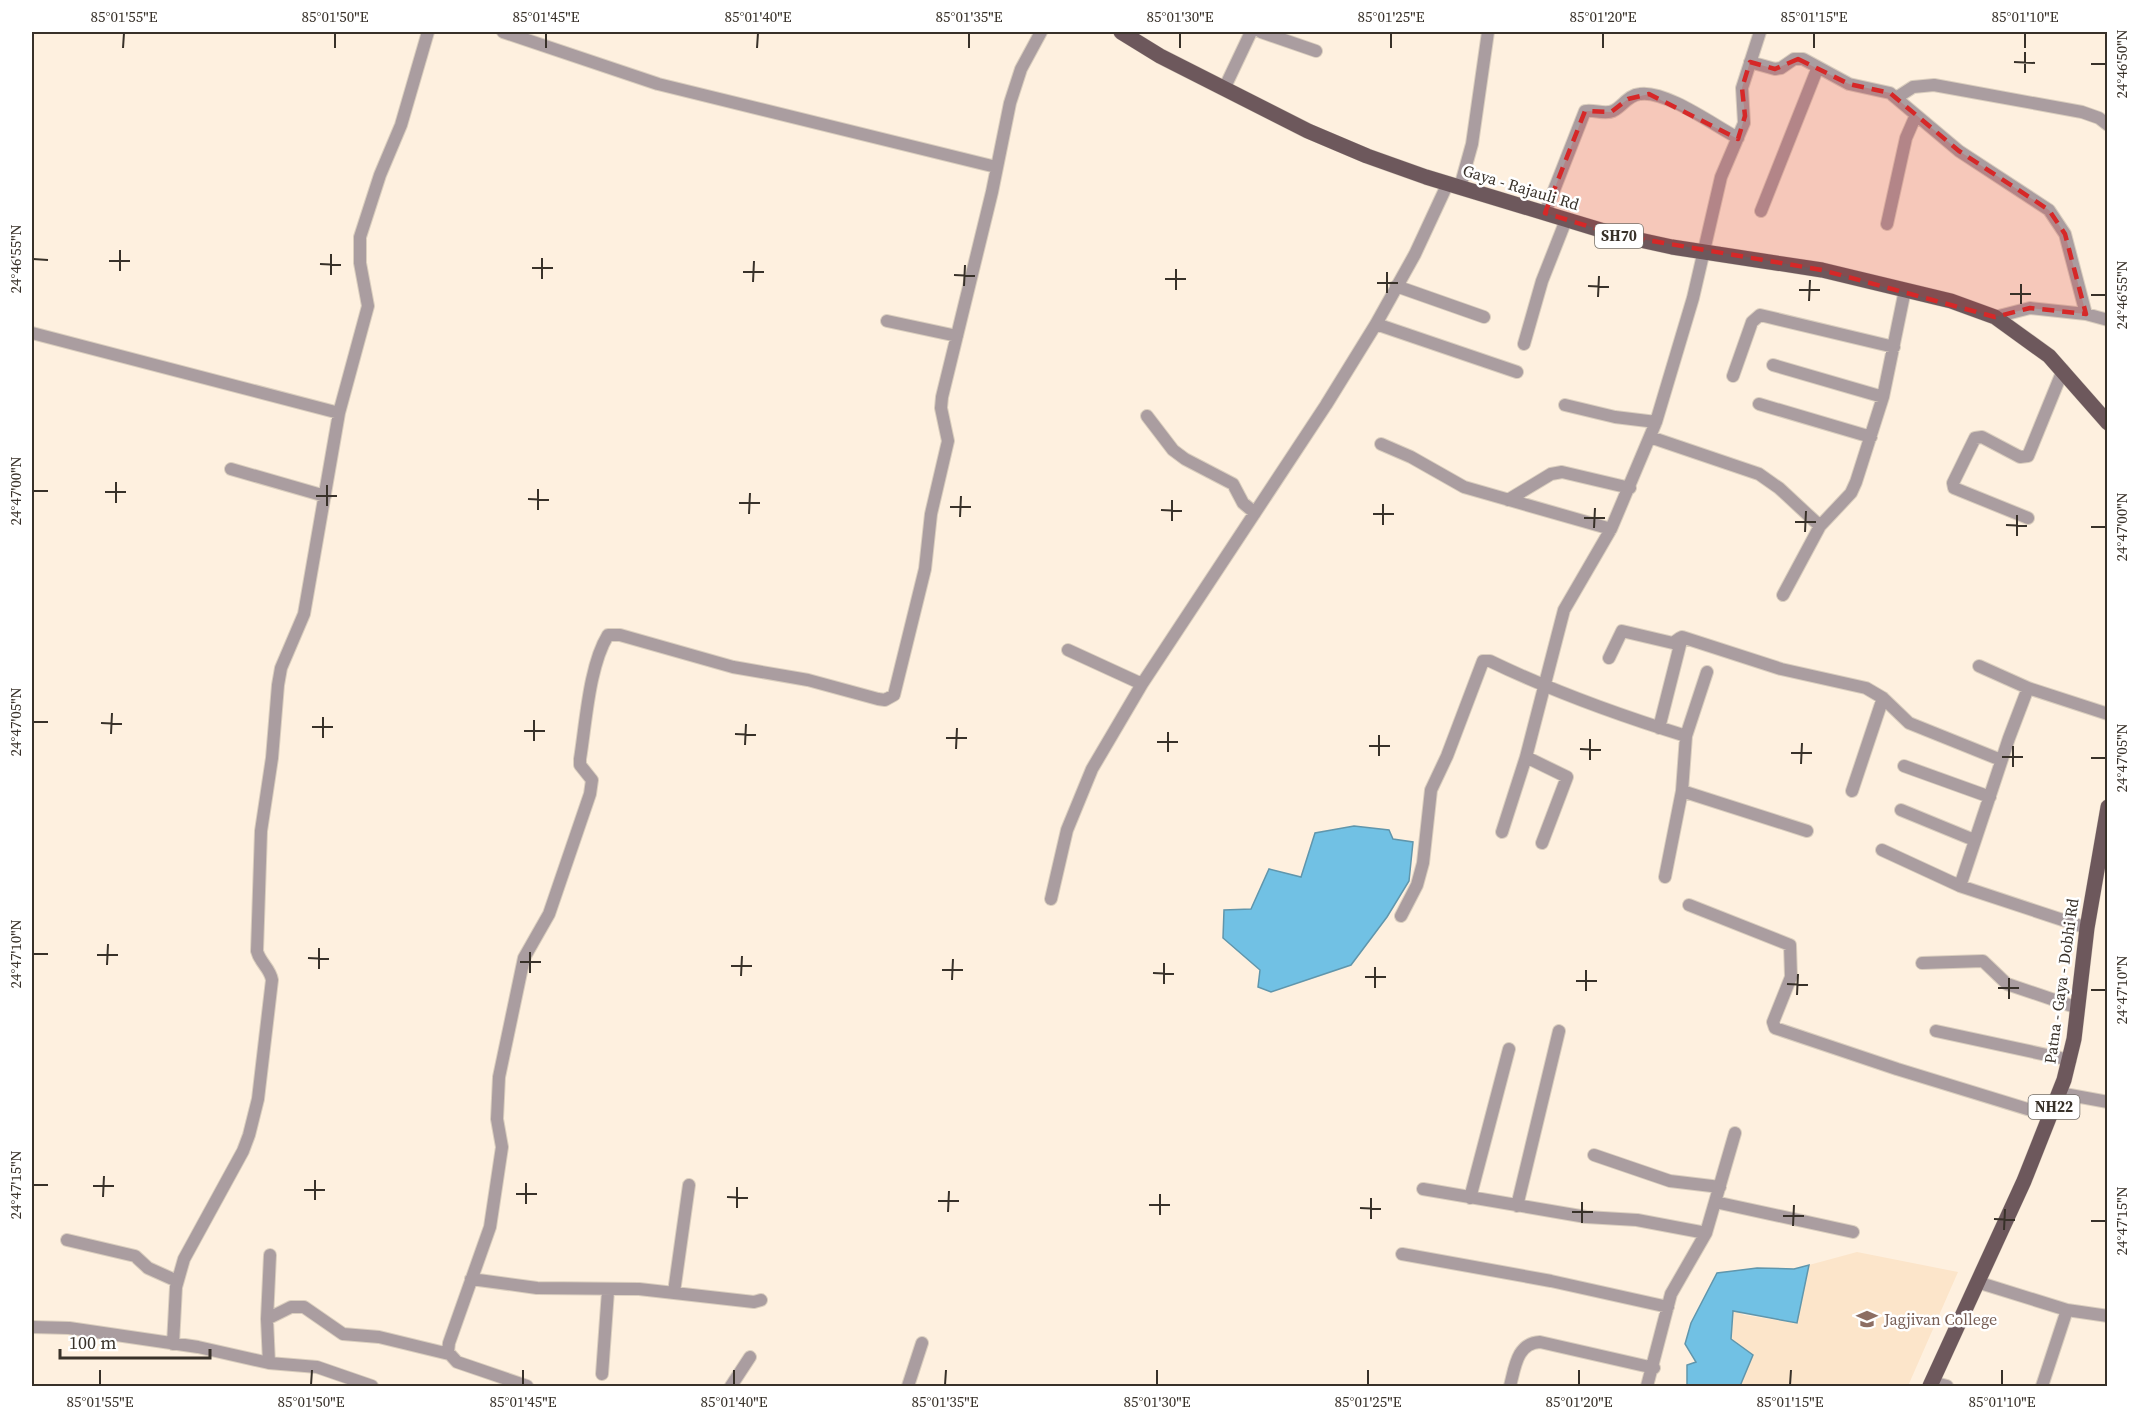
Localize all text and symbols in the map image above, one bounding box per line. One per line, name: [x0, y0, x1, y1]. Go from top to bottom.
text: 85°01'55"E: [90, 6, 158, 27]
text: 85°01'50"E: [301, 6, 369, 27]
text: 85°01'45"E: [512, 6, 580, 27]
text: 85°01'40"E: [724, 6, 792, 27]
text: 85°01'35"E: [935, 6, 1003, 27]
text: 85°01'30"E: [1146, 6, 1214, 27]
text: 85°01'25"E: [1357, 6, 1425, 27]
text: 85°01'20"E: [1569, 6, 1637, 27]
text: 85°01'15"E: [1780, 6, 1848, 27]
text: 85°01'10"E: [1991, 6, 2059, 27]
text: 24°46'50"N: [2111, 29, 2132, 99]
street label: Gaya - Rajauli Rd: [1460, 159, 1582, 215]
text: 24°46'55"N: [5, 224, 26, 294]
road number: SH70: [1595, 224, 1643, 248]
text: 24°46'55"N: [2111, 260, 2132, 330]
text: 24°47'00"N: [5, 456, 26, 526]
text: 24°47'00"N: [2111, 492, 2132, 562]
text: 24°47'05"N: [5, 687, 26, 757]
text: 24°47'05"N: [2111, 723, 2132, 793]
street label: Patna - Gaya - Dobhi Rd: [2038, 897, 2084, 1065]
text: 24°47'10"N: [5, 919, 26, 989]
text: 24°47'10"N: [2111, 955, 2132, 1025]
road number: NH22: [2028, 1095, 2080, 1119]
text: 24°47'15"N: [5, 1150, 26, 1220]
text: 24°47'15"N: [2111, 1186, 2132, 1256]
school or university icon: Jagjivan College: [1855, 1307, 1879, 1331]
place label: Jagjivan College: [1883, 1308, 1997, 1330]
scale bar: [60, 1322, 210, 1360]
text: 100 m: [69, 1330, 116, 1355]
text: 85°01'55"E: [66, 1391, 134, 1412]
text: 85°01'50"E: [277, 1391, 345, 1412]
text: 85°01'45"E: [489, 1391, 557, 1412]
text: 85°01'40"E: [700, 1391, 768, 1412]
text: 85°01'35"E: [911, 1391, 979, 1412]
text: 85°01'30"E: [1123, 1391, 1191, 1412]
text: 85°01'25"E: [1334, 1391, 1402, 1412]
text: 85°01'20"E: [1545, 1391, 1613, 1412]
text: 85°01'15"E: [1756, 1391, 1824, 1412]
text: 85°01'10"E: [1968, 1391, 2036, 1412]

